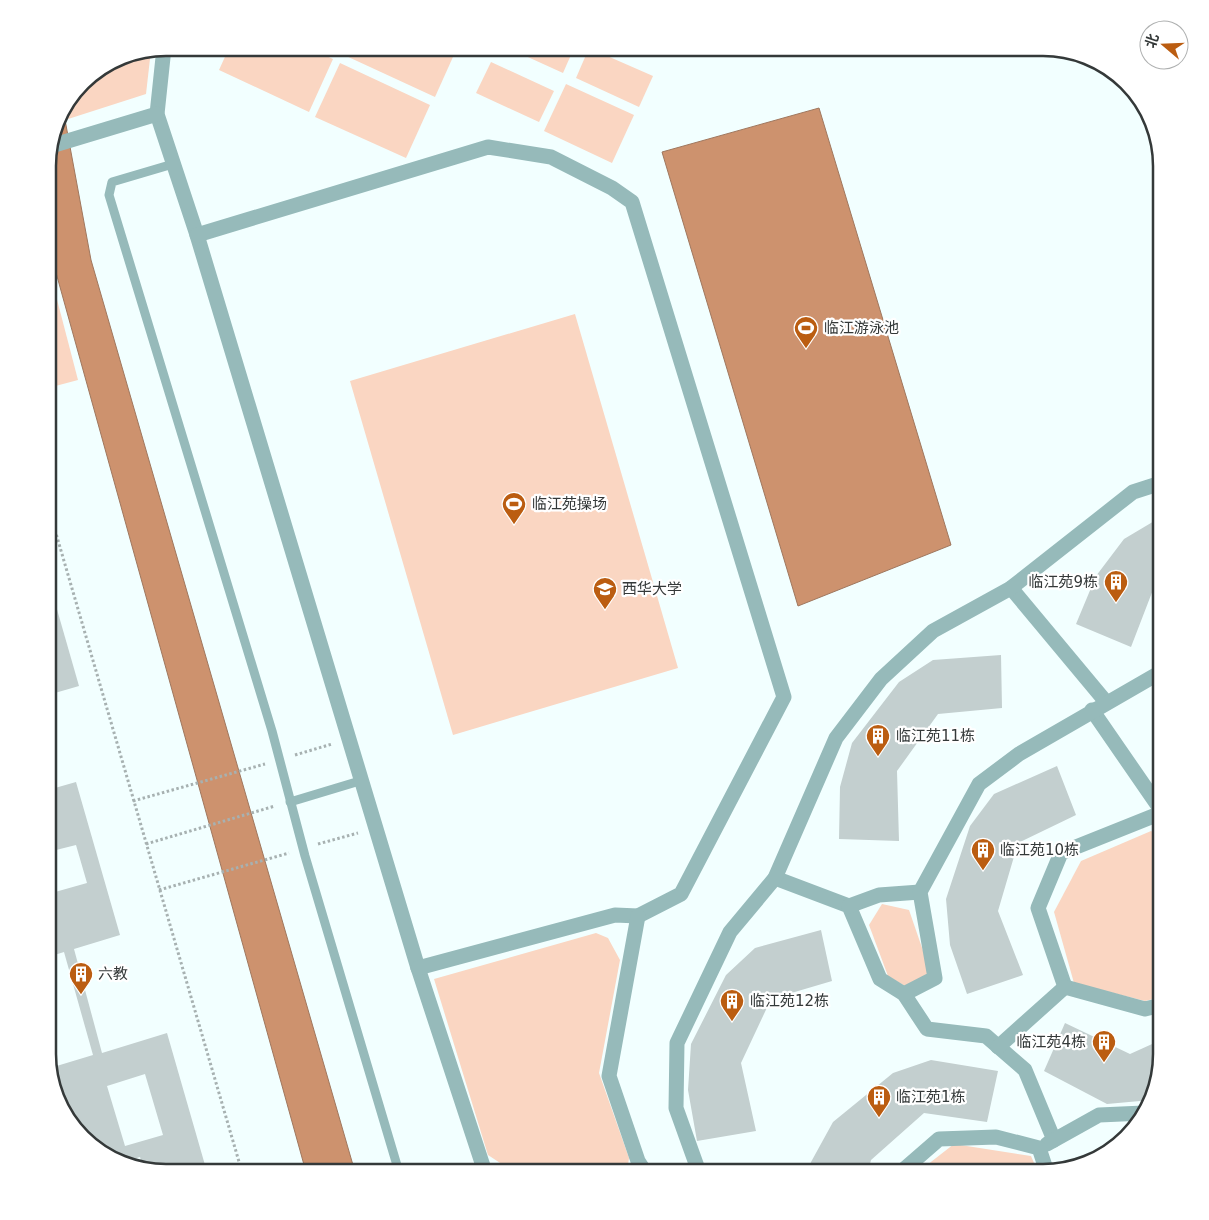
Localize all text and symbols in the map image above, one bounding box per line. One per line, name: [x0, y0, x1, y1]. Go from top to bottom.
north arrow: [1139, 20, 1189, 70]
text: 北: [1142, 32, 1162, 50]
sports icon: 临江游泳池: [793, 315, 819, 349]
place label: 临江游泳池: [824, 319, 899, 337]
sports icon: 临江苑操场: [501, 491, 527, 525]
place label: 临江苑操场: [532, 495, 607, 513]
building icon: 临江苑9栋: [1103, 569, 1129, 603]
place label: 临江苑9栋: [1028, 573, 1098, 591]
school or university icon: 西华大学: [592, 576, 618, 610]
place label: 西华大学: [622, 580, 682, 598]
building icon: 临江苑11栋: [865, 723, 891, 757]
place label: 临江苑11栋: [896, 727, 975, 745]
building icon: 临江苑10栋: [970, 837, 996, 871]
place label: 临江苑10栋: [1000, 841, 1079, 859]
building icon: 六教: [68, 961, 94, 995]
place label: 六教: [98, 965, 128, 983]
building icon: 临江苑12栋: [719, 988, 745, 1022]
place label: 临江苑12栋: [750, 992, 829, 1010]
building icon: 临江苑4栋: [1091, 1029, 1117, 1063]
place label: 临江苑4栋: [1016, 1033, 1086, 1051]
building icon: 临江苑1栋: [866, 1084, 892, 1118]
place label: 临江苑1栋: [896, 1088, 966, 1106]

